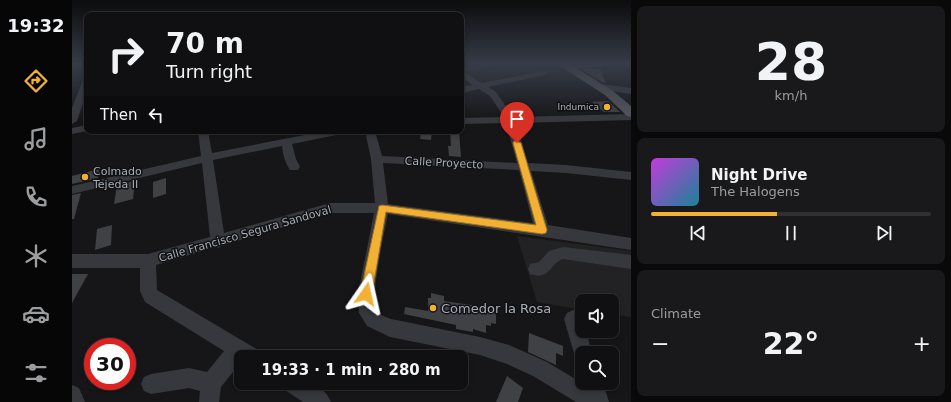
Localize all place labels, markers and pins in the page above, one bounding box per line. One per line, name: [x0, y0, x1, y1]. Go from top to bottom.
pin: [500, 102, 534, 143]
place label: Indumica: [557, 102, 599, 112]
marker: Indumica: [602, 102, 612, 112]
place label: Colmado Tejeda II: [92, 165, 142, 191]
marker: Colmado Tejeda II: [80, 172, 90, 182]
place label: Comedor la Rosa: [441, 301, 551, 316]
marker: Comedor la Rosa: [428, 303, 438, 313]

